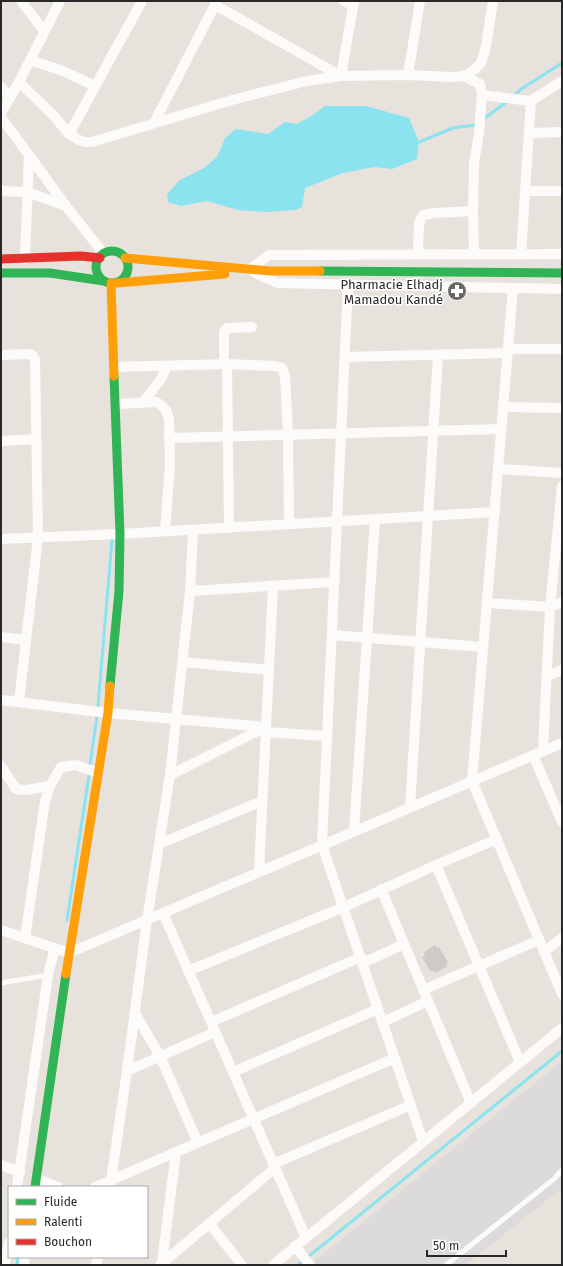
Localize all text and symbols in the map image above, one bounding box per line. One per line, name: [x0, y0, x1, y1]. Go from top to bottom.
place label: Pharmacie Elhadj Mamadou Kandé: [341, 277, 443, 307]
pharmacy icon: Pharmacie Elhadj Mamadou Kandé: [446, 280, 468, 302]
legend: [8, 1186, 148, 1258]
text: Fluide: [44, 1195, 77, 1209]
text: Ralenti: [44, 1215, 82, 1229]
scale bar: [427, 1232, 506, 1258]
text: Bouchon: [44, 1235, 92, 1249]
text: 50 m: [433, 1239, 459, 1253]

